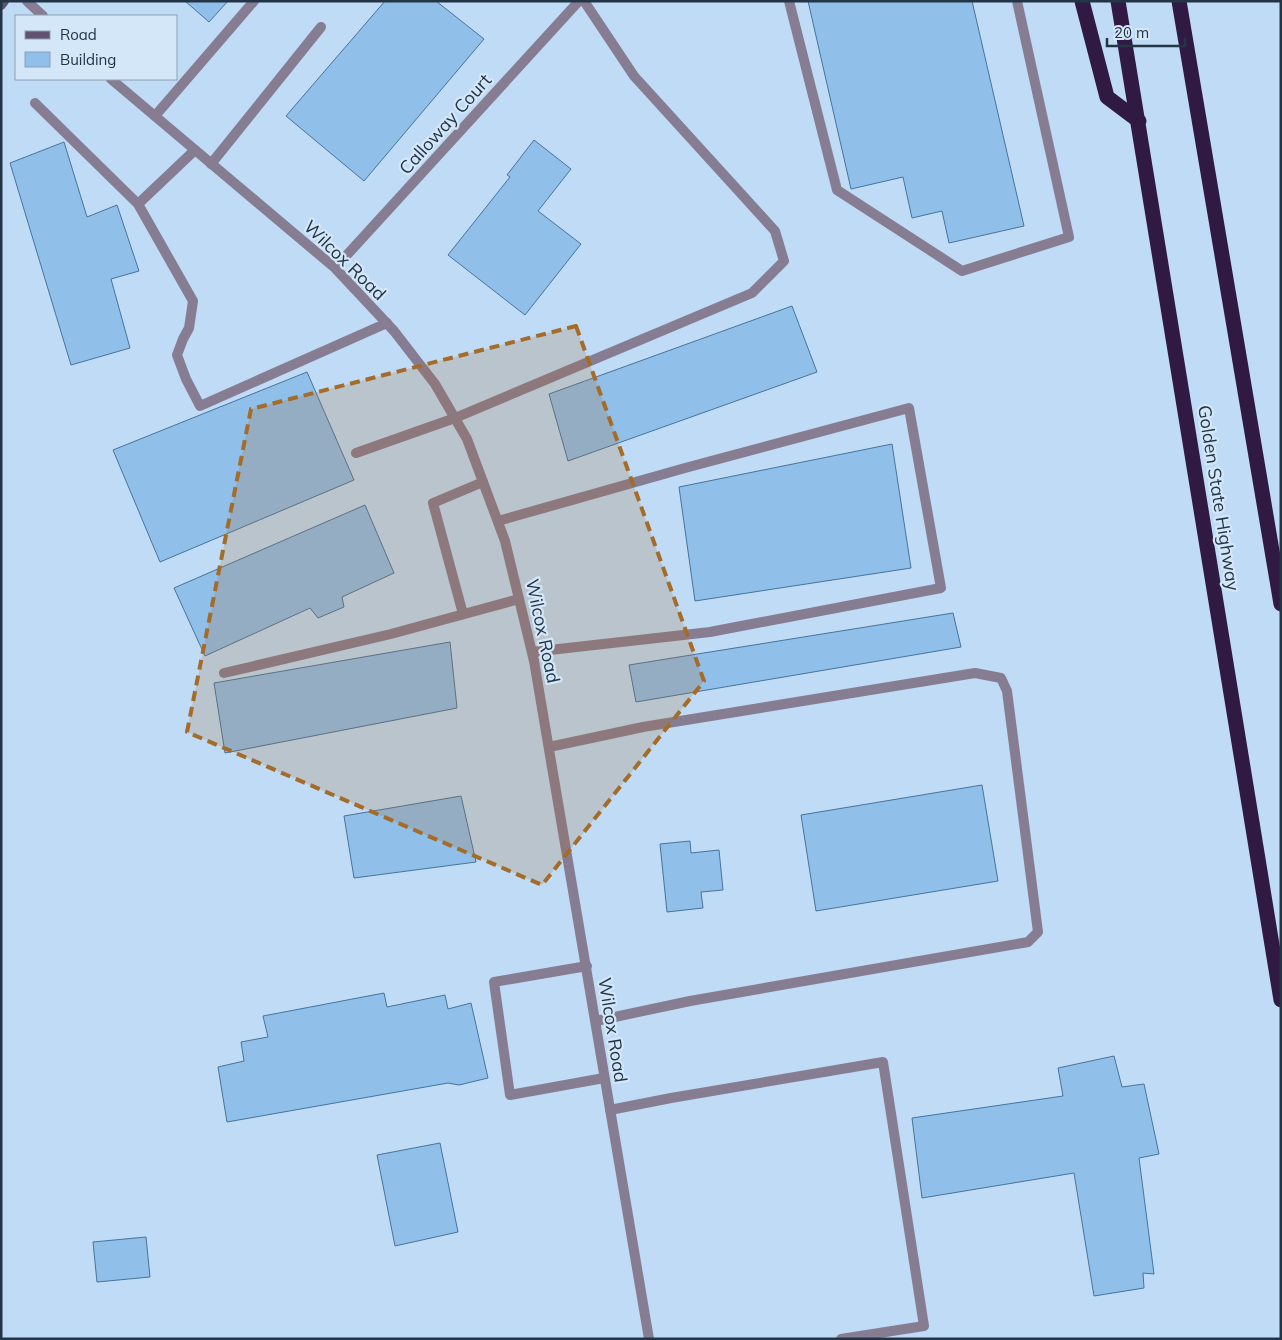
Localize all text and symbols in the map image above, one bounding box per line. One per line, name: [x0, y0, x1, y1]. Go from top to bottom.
legend: [15, 15, 178, 80]
scale bar: [1107, 15, 1184, 47]
text: 20 m: [1114, 23, 1149, 42]
text: Road: [60, 25, 97, 44]
text: Building: [60, 50, 116, 69]
street label: Calloway Court: [394, 69, 496, 179]
street label: Wilcox Road: [299, 215, 391, 305]
street label: Golden State Highway: [1193, 404, 1245, 593]
street label: Wilcox Road: [521, 577, 565, 685]
street label: Wilcox Road: [593, 976, 633, 1084]

